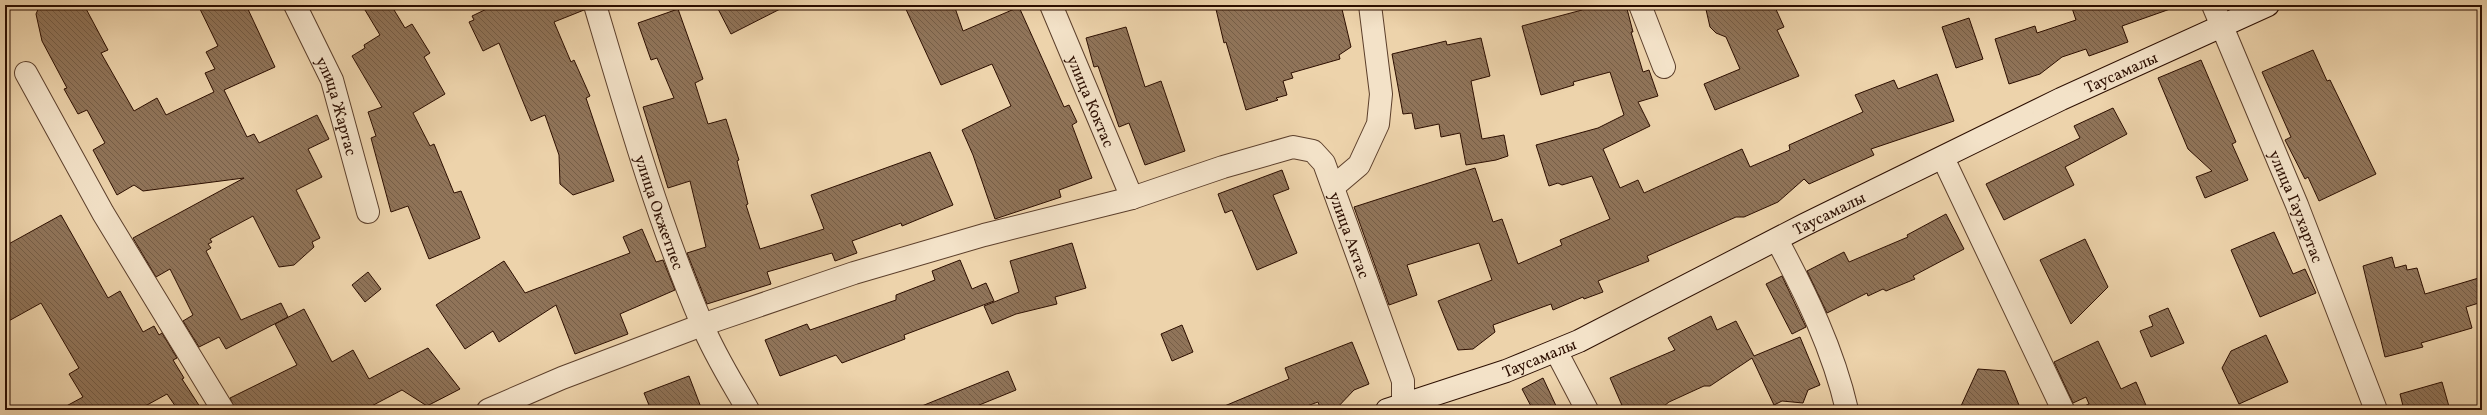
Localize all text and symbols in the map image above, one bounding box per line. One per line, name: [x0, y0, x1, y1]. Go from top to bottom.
street label: Таусамалы: [2081, 48, 2162, 100]
street label: улица Коктас: [1060, 52, 1119, 151]
street label: улица Жартас: [309, 53, 361, 159]
street label: улица Гаухартас: [2262, 147, 2327, 267]
street label: улица Окжетпес: [628, 152, 688, 273]
street label: Таусамалы: [1790, 188, 1870, 242]
street label: улица Актас: [1322, 189, 1374, 282]
street label: Таусамалы: [1500, 334, 1580, 384]

